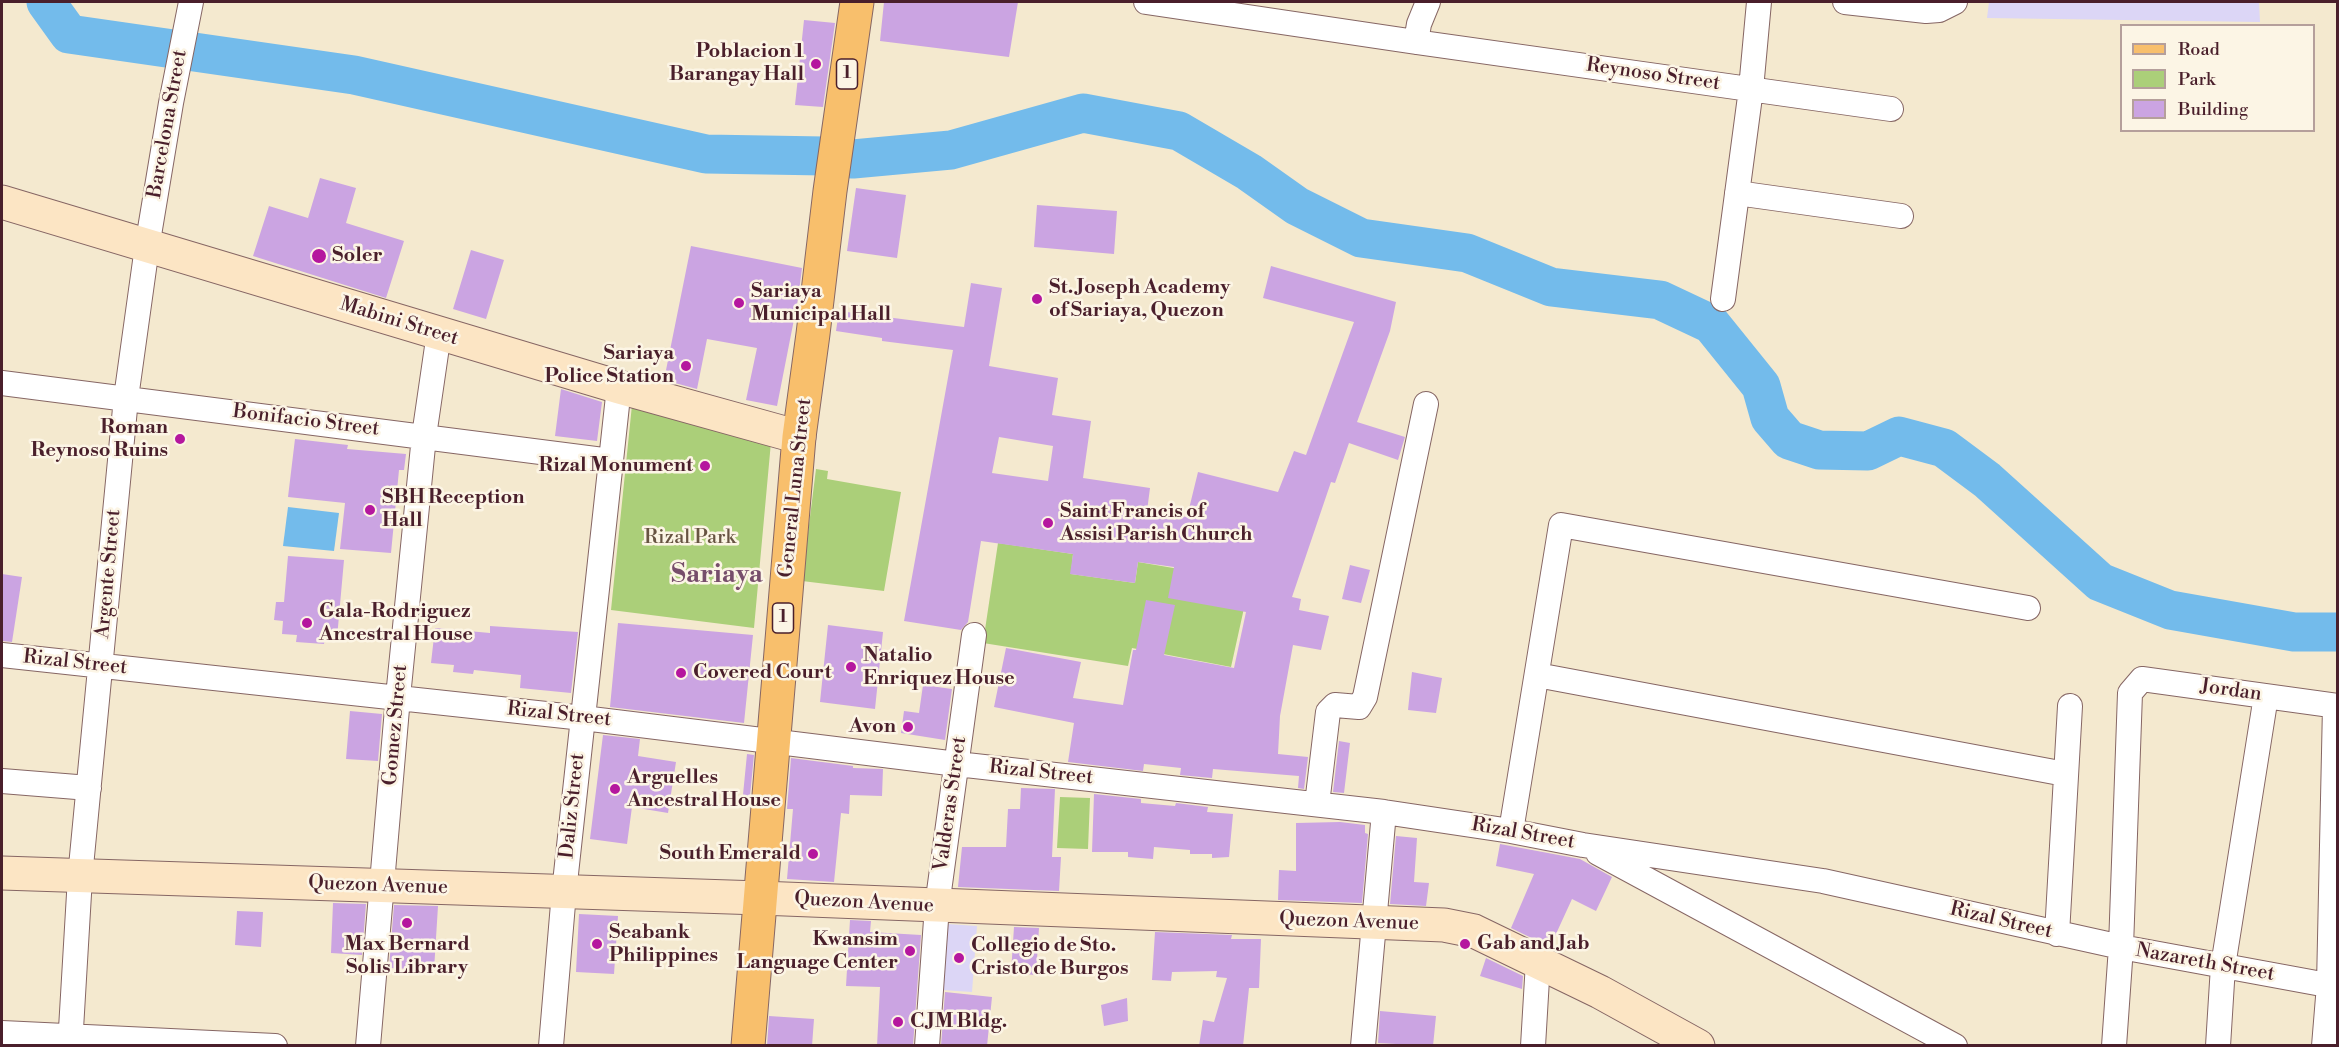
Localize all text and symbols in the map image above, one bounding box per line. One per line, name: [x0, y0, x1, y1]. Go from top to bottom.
legend: [2120, 24, 2315, 132]
text: Road: [2178, 38, 2220, 61]
place label: Poblacion 1 Barangay Hall: [669, 40, 804, 87]
street label: Barcelona Street: [143, 48, 193, 200]
street label: Reynoso Street: [1584, 54, 1722, 96]
marker: Poblacion 1 Barangay Hall: [809, 57, 823, 71]
road number: 1: [836, 59, 858, 89]
text: Park: [2178, 68, 2215, 91]
text: Building: [2178, 98, 2248, 121]
place label: Soler: [332, 244, 383, 268]
marker: Soler: [310, 247, 328, 265]
place label: St. Joseph Academy of Sariaya, Quezon: [1049, 276, 1230, 323]
place label: Sariaya Municipal Hall: [751, 280, 891, 327]
marker: St. Joseph Academy of Sariaya, Quezon: [1030, 292, 1044, 306]
street label: Mabini Street: [337, 293, 461, 351]
marker: Sariaya Municipal Hall: [732, 296, 746, 310]
place label: Sariaya Police Station: [545, 342, 674, 389]
marker: Sariaya Police Station: [679, 359, 693, 373]
street label: General Luna Street: [775, 397, 817, 579]
street label: Bonifacio Street: [231, 400, 381, 442]
place label: Roman Reynoso Ruins: [31, 416, 168, 463]
marker: Roman Reynoso Ruins: [173, 432, 187, 446]
place label: Rizal Monument: [539, 454, 693, 478]
marker: Rizal Monument: [698, 459, 712, 473]
place label: SBH Reception Hall: [382, 486, 525, 533]
place label: Saint Francis of Assisi Parish Church: [1060, 500, 1252, 547]
marker: SBH Reception Hall: [363, 503, 377, 517]
street label: Argente Street: [91, 508, 127, 640]
marker: Saint Francis of Assisi Parish Church: [1041, 516, 1055, 530]
park label: Rizal Park: [644, 526, 736, 550]
district label: Sariaya: [671, 560, 763, 592]
place label: Gala-Rodriguez Ancestral House: [319, 600, 473, 647]
road number: 1: [772, 603, 794, 633]
marker: Gala-Rodriguez Ancestral House: [300, 616, 314, 630]
place label: Natalio Enriquez House: [863, 644, 1015, 691]
street label: Rizal Street: [22, 646, 128, 680]
marker: Natalio Enriquez House: [844, 660, 858, 674]
place label: Covered Court: [693, 661, 831, 685]
street label: Gomez Street: [379, 663, 413, 787]
marker: Covered Court: [674, 666, 688, 680]
street label: Jordan: [2199, 675, 2263, 707]
street label: Rizal Street: [506, 698, 612, 732]
place label: Avon: [849, 715, 896, 739]
marker: Avon: [901, 720, 915, 734]
street label: Valderas Street: [930, 735, 972, 873]
street label: Daliz Street: [556, 752, 590, 860]
street label: Rizal Street: [988, 756, 1094, 790]
place label: Arguelles Ancestral House: [627, 766, 781, 813]
marker: Arguelles Ancestral House: [608, 782, 622, 796]
street label: Rizal Street: [1469, 813, 1577, 855]
place label: South Emerald: [660, 842, 801, 866]
marker: South Emerald: [806, 847, 820, 861]
street label: Quezon Avenue: [308, 872, 448, 900]
street label: Quezon Avenue: [793, 887, 935, 919]
street label: Rizal Street: [1947, 898, 2055, 944]
street label: Quezon Avenue: [1279, 908, 1419, 936]
marker: Max Bernard Solis Library: [400, 916, 414, 930]
place label: Seabank Philippines: [609, 921, 718, 968]
place label: Kwansim Language Center: [736, 928, 898, 975]
place label: Gab and Jab: [1477, 932, 1589, 956]
place label: Max Bernard Solis Library: [344, 933, 470, 980]
place label: Collegio de Sto. Cristo de Burgos: [971, 934, 1129, 981]
marker: Seabank Philippines: [590, 937, 604, 951]
marker: Gab and Jab: [1458, 937, 1472, 951]
street label: Nazareth Street: [2134, 939, 2276, 987]
marker: Kwansim Language Center: [903, 944, 917, 958]
marker: Collegio de Sto. Cristo de Burgos: [952, 951, 966, 965]
place label: CJM Bldg.: [910, 1010, 1007, 1034]
marker: CJM Bldg.: [891, 1015, 905, 1029]

